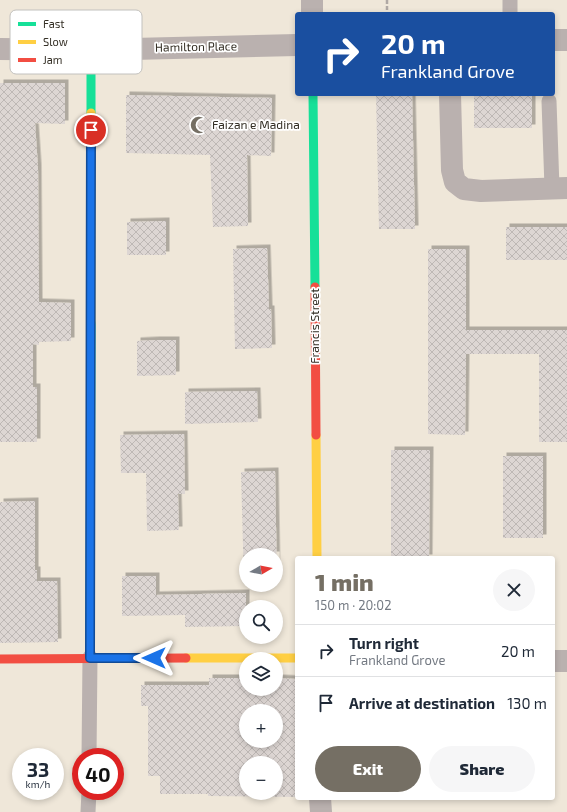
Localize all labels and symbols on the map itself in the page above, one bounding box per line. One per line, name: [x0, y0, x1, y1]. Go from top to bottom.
legend: [10, 10, 142, 74]
text: Fast: [43, 17, 65, 30]
text: Slow: [43, 35, 68, 48]
street label: Hamilton Place: [155, 38, 237, 54]
text: Jam: [43, 53, 62, 66]
pin: [74, 113, 108, 147]
mosque icon: Faizan e Madina: [189, 115, 209, 135]
place label: Faizan e Madina: [212, 117, 300, 131]
street label: Francis Street: [307, 288, 321, 364]
north arrow: [239, 548, 283, 592]
position arrow: [133, 637, 175, 679]
speed limit sign: 40: [72, 748, 124, 800]

